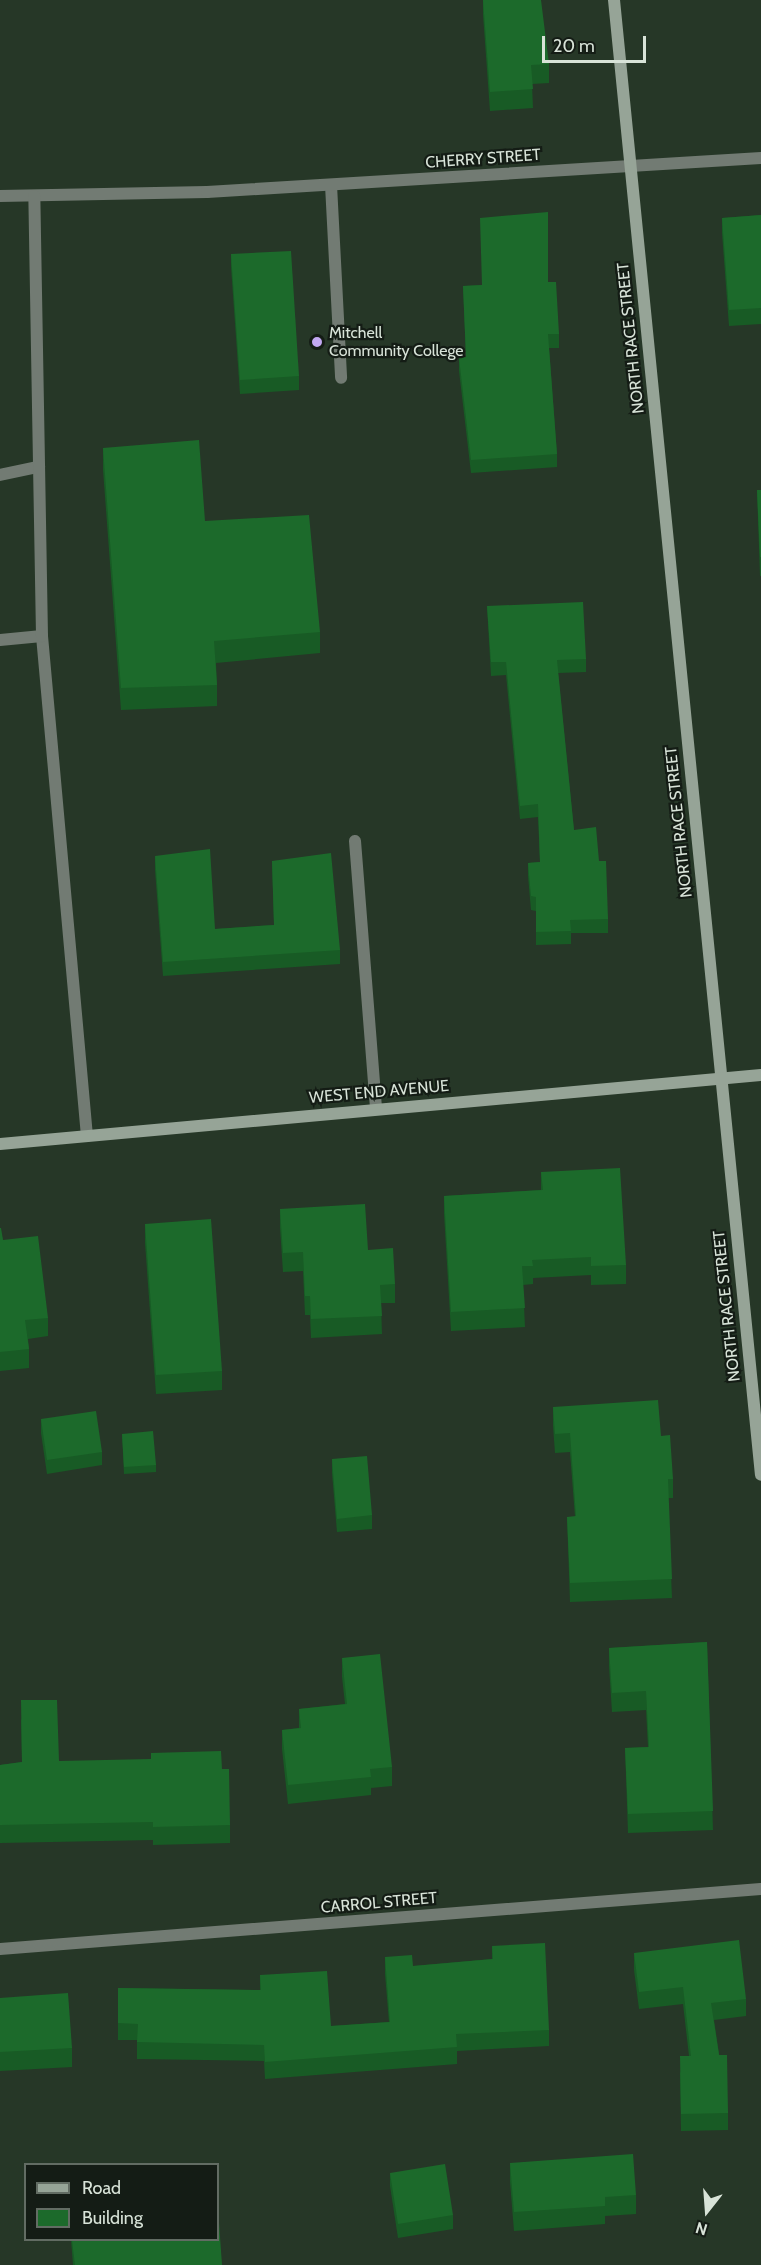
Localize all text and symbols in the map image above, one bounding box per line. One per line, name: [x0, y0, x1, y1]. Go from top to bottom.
scale bar: [545, 24, 648, 62]
text: 20 m: [553, 35, 595, 57]
street label: CHERRY STREET: [425, 145, 541, 173]
street label: NORTH RACE STREET: [614, 261, 648, 415]
place label: Mitchell Community College: [329, 323, 464, 361]
marker: Mitchell Community College: [310, 335, 324, 349]
street label: NORTH RACE STREET: [662, 745, 696, 899]
street label: WEST END AVENUE: [308, 1076, 450, 1108]
street label: NORTH RACE STREET: [710, 1229, 744, 1383]
street label: CARROL STREET: [320, 1888, 438, 1918]
legend: [24, 2163, 219, 2241]
text: Road: [82, 2177, 121, 2199]
north arrow: [677, 2181, 737, 2241]
text: Building: [82, 2207, 143, 2229]
text: N: [693, 2218, 710, 2239]

